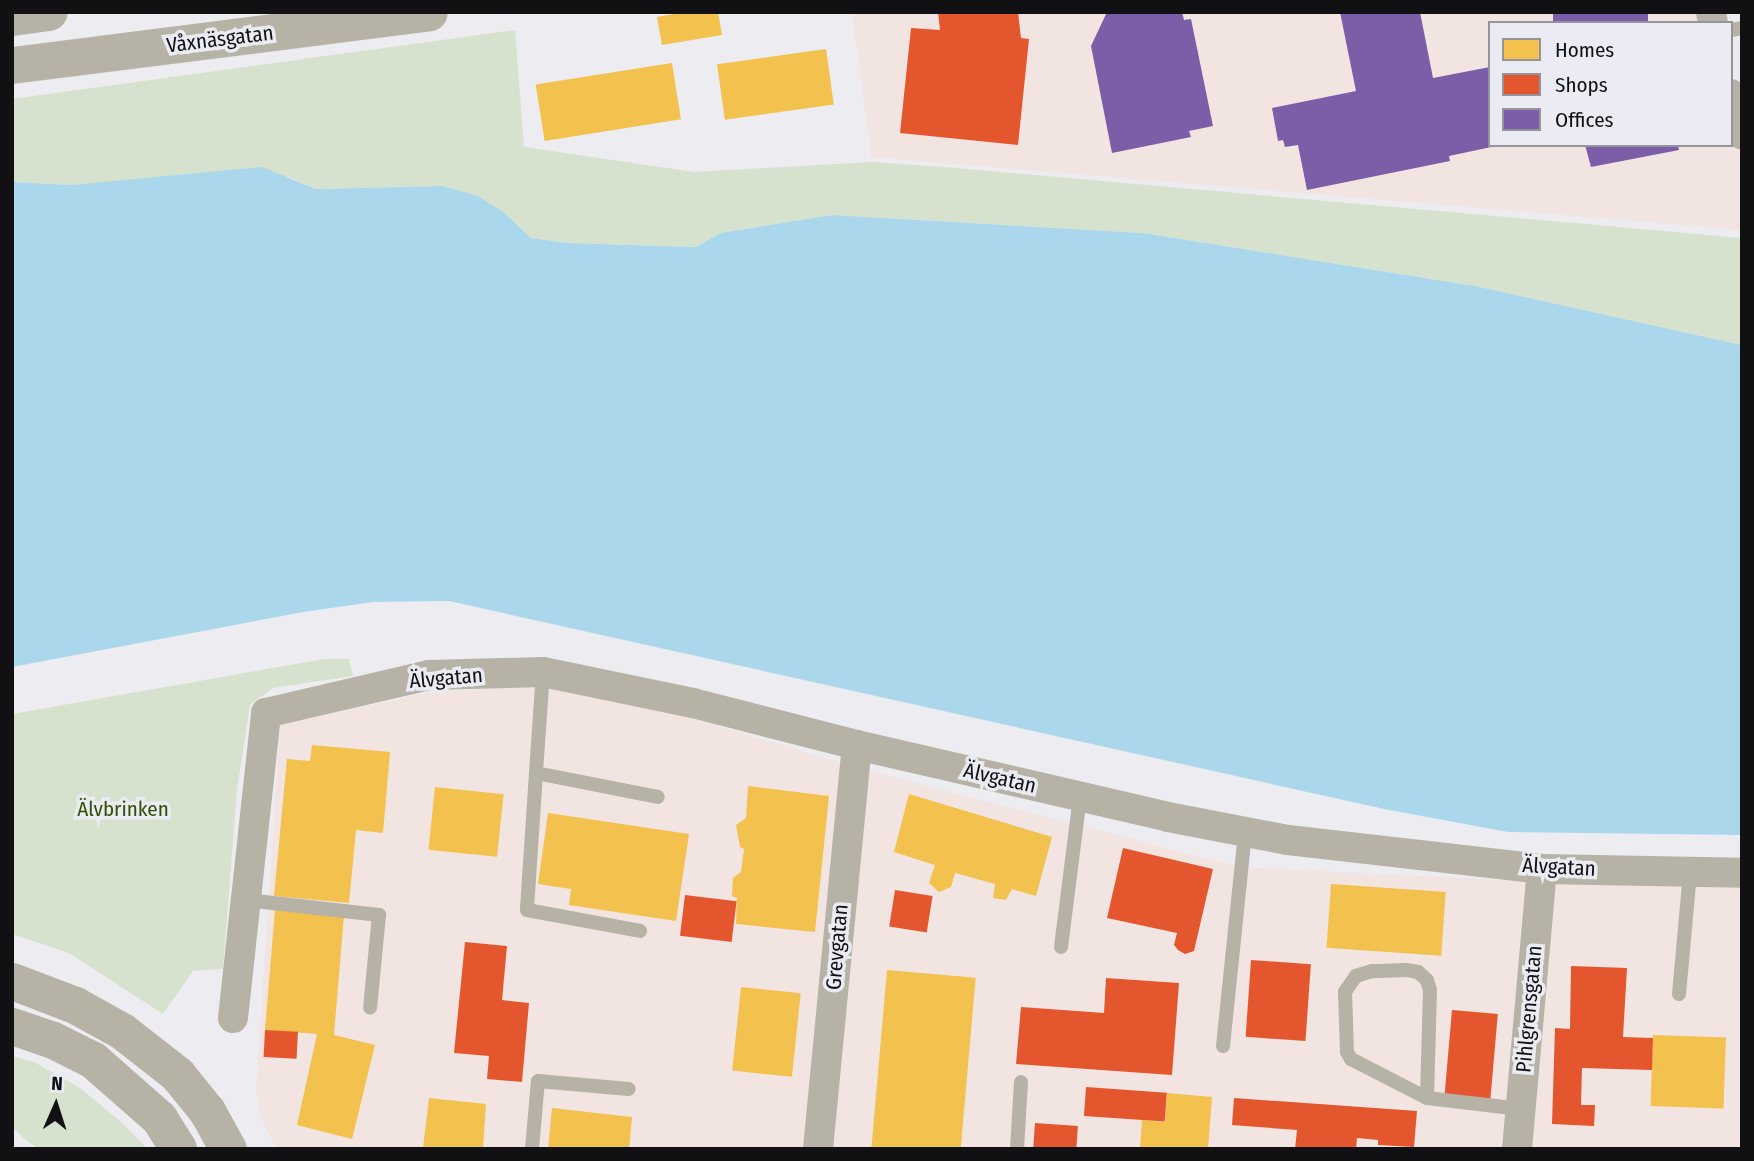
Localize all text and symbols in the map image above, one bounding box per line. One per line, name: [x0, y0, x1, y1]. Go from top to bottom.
street label: Våxnäsgatan: [165, 20, 275, 58]
legend: [1488, 21, 1733, 147]
text: Homes: [1555, 37, 1614, 63]
text: Shops: [1555, 72, 1608, 98]
text: Offices: [1555, 107, 1614, 133]
street label: Älvgatan: [408, 662, 484, 694]
street label: Älvgatan: [961, 757, 1039, 799]
park label: Älvbrinken: [77, 796, 169, 822]
street label: Älvgatan: [1522, 852, 1596, 882]
street label: Grevgatan: [821, 903, 853, 991]
street label: Pihlgrensgatan: [1511, 944, 1547, 1074]
north arrow: [21, 1070, 91, 1140]
text: N: [51, 1072, 63, 1095]

